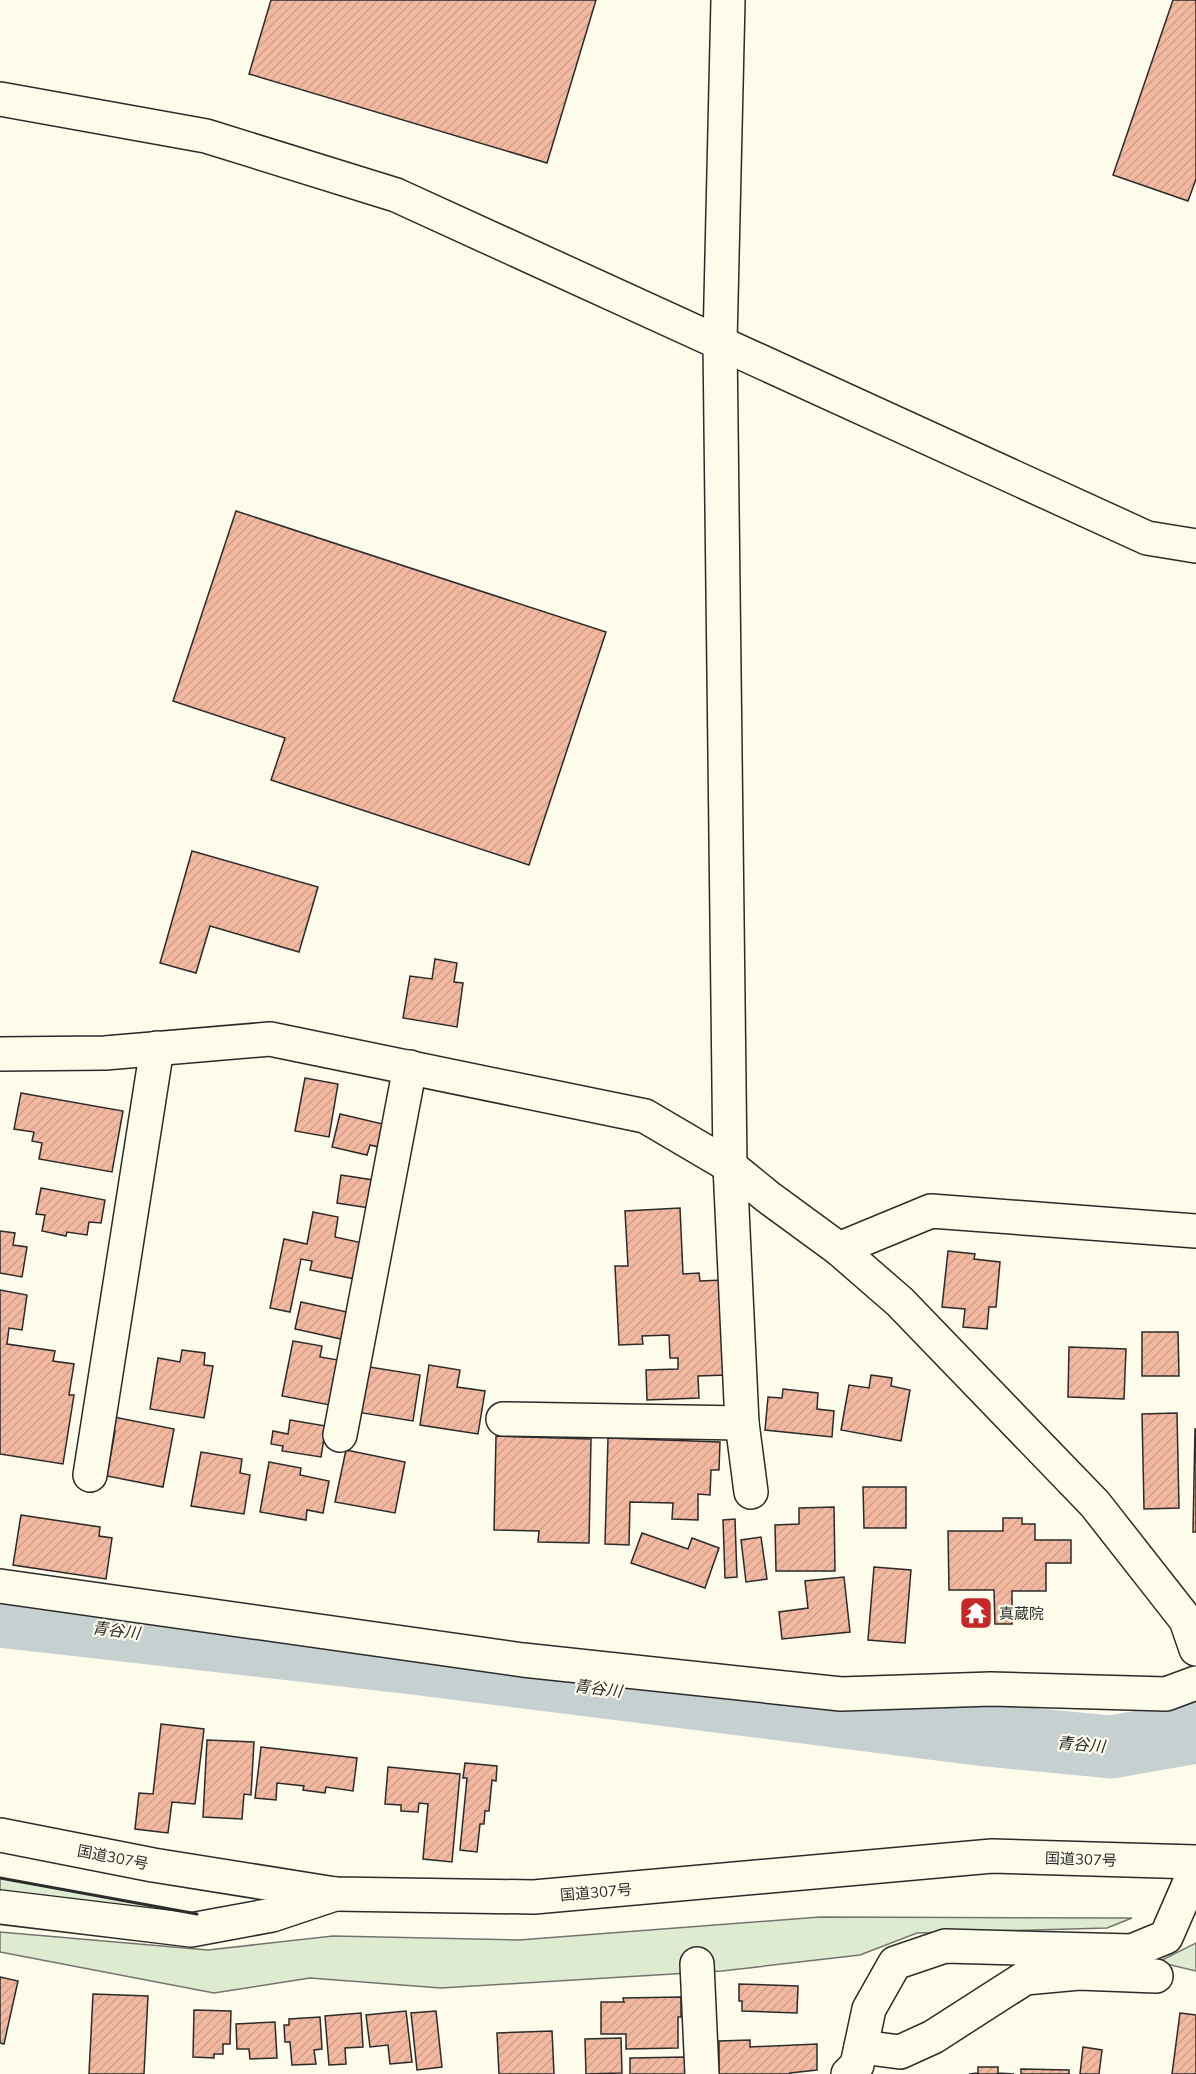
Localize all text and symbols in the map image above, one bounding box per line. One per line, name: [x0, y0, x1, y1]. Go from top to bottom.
temple icon: 真蔵院: [958, 1595, 994, 1631]
place label: 真蔵院: [999, 1604, 1044, 1623]
water label: 青谷川: [91, 1617, 143, 1643]
water label: 青谷川: [573, 1675, 625, 1701]
water label: 青谷川: [1056, 1732, 1108, 1756]
street label: 国道307号: [76, 1841, 150, 1873]
street label: 国道307号: [1045, 1848, 1117, 1870]
street label: 国道307号: [559, 1879, 633, 1905]

